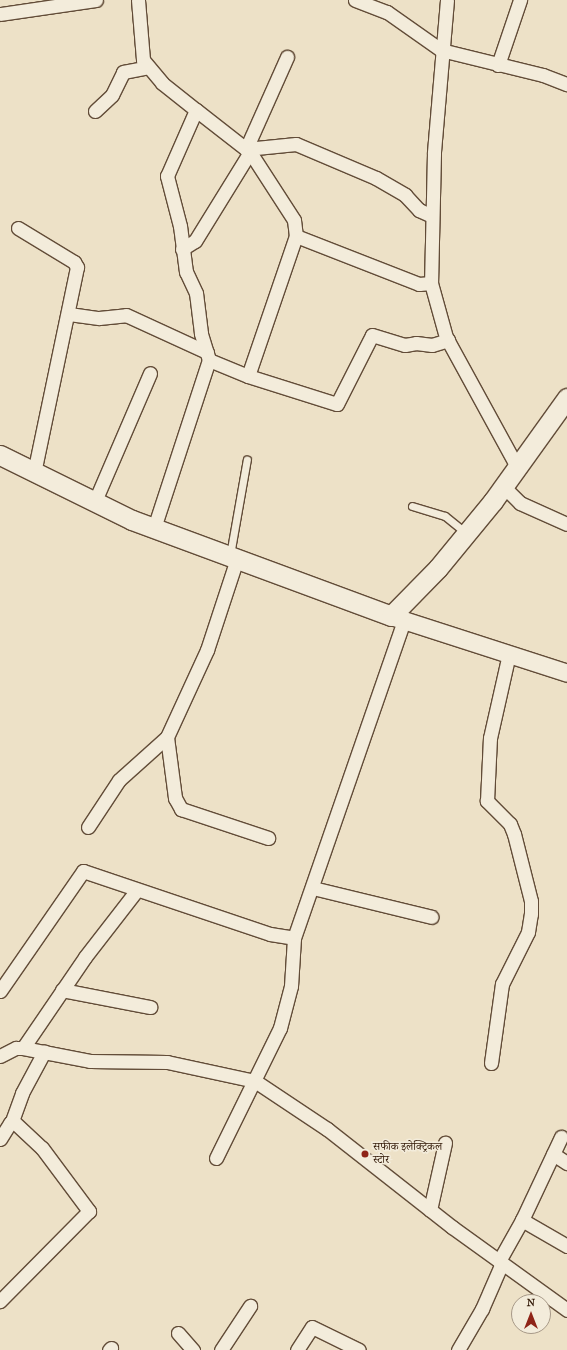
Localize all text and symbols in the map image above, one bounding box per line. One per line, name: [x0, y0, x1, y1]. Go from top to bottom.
place label: सफीक इलेक्ट्रिकल स्टोर: [373, 1141, 442, 1167]
marker: सफीक इलेक्ट्रिकल स्टोर: [360, 1149, 370, 1159]
north arrow: [511, 1294, 551, 1334]
text: N: [527, 1296, 535, 1309]

